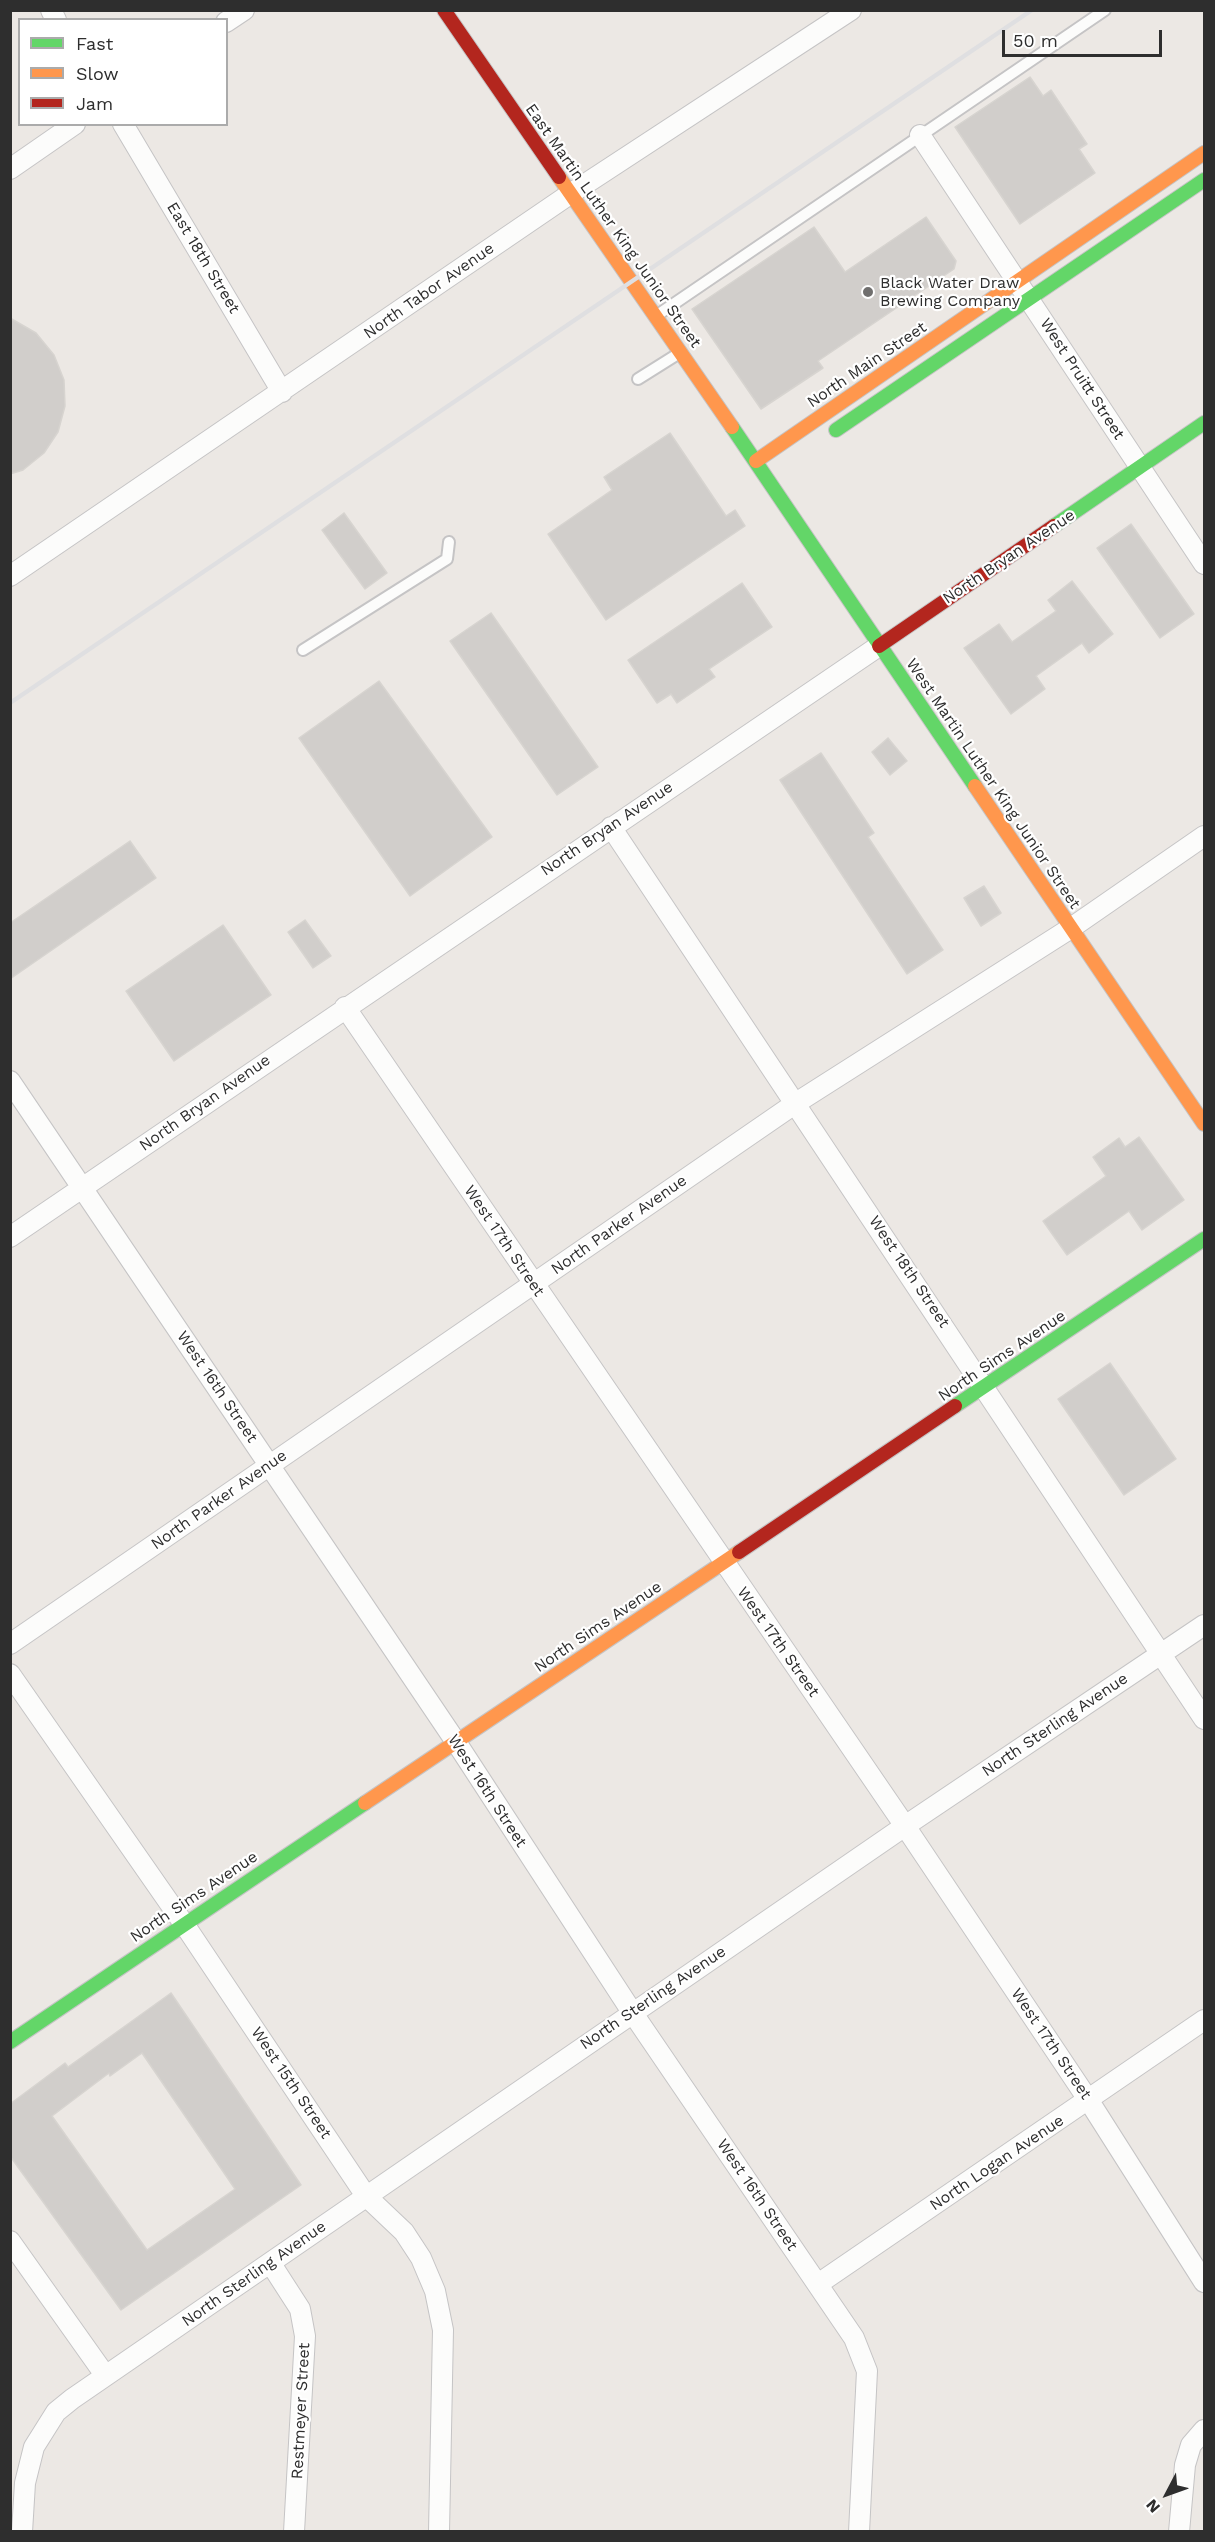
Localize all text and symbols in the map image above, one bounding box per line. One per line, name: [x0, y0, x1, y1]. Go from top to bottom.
legend: [18, 18, 228, 126]
scale bar: [1005, 18, 1166, 56]
text: 50 m: [1013, 30, 1058, 51]
text: Fast: [76, 33, 113, 54]
text: Slow: [76, 63, 119, 84]
text: Jam: [76, 93, 113, 114]
street label: East Martin Luther King Junior Street: [521, 100, 705, 352]
street label: East 18th Street: [162, 199, 244, 317]
street label: North Tabor Avenue: [360, 239, 498, 343]
place label: Black Water Draw Brewing Company: [880, 273, 1020, 311]
marker: Black Water Draw Brewing Company: [861, 285, 875, 299]
street label: West Pruitt Street: [1036, 315, 1128, 443]
street label: North Main Street: [804, 318, 930, 412]
street label: North Bryan Avenue: [939, 506, 1079, 608]
street label: West Martin Luther King Junior Street: [902, 655, 1084, 913]
street label: North Bryan Avenue: [537, 778, 677, 880]
street label: North Bryan Avenue: [136, 1051, 274, 1155]
street label: North Parker Avenue: [547, 1171, 691, 1279]
street label: West 17th Street: [460, 1182, 548, 1300]
street label: West 18th Street: [864, 1212, 954, 1332]
street label: North Sims Avenue: [935, 1306, 1069, 1406]
street label: West 16th Street: [172, 1327, 262, 1447]
street label: North Parker Avenue: [147, 1446, 291, 1554]
street label: North Sims Avenue: [531, 1577, 665, 1677]
street label: West 17th Street: [733, 1583, 823, 1701]
street label: North Sterling Avenue: [978, 1669, 1132, 1781]
street label: West 16th Street: [443, 1731, 531, 1851]
street label: North Sims Avenue: [127, 1847, 261, 1947]
street label: North Sterling Avenue: [576, 1942, 730, 2054]
street label: West 17th Street: [1007, 1985, 1095, 2103]
street label: West 15th Street: [247, 2024, 335, 2142]
street label: North Logan Avenue: [926, 2111, 1068, 2215]
street label: West 16th Street: [712, 2135, 802, 2255]
street label: North Sterling Avenue: [178, 2217, 330, 2331]
street label: Restmeyer Street: [288, 2342, 314, 2480]
north arrow: [1137, 2464, 1197, 2524]
text: N: [1142, 2495, 1164, 2517]

